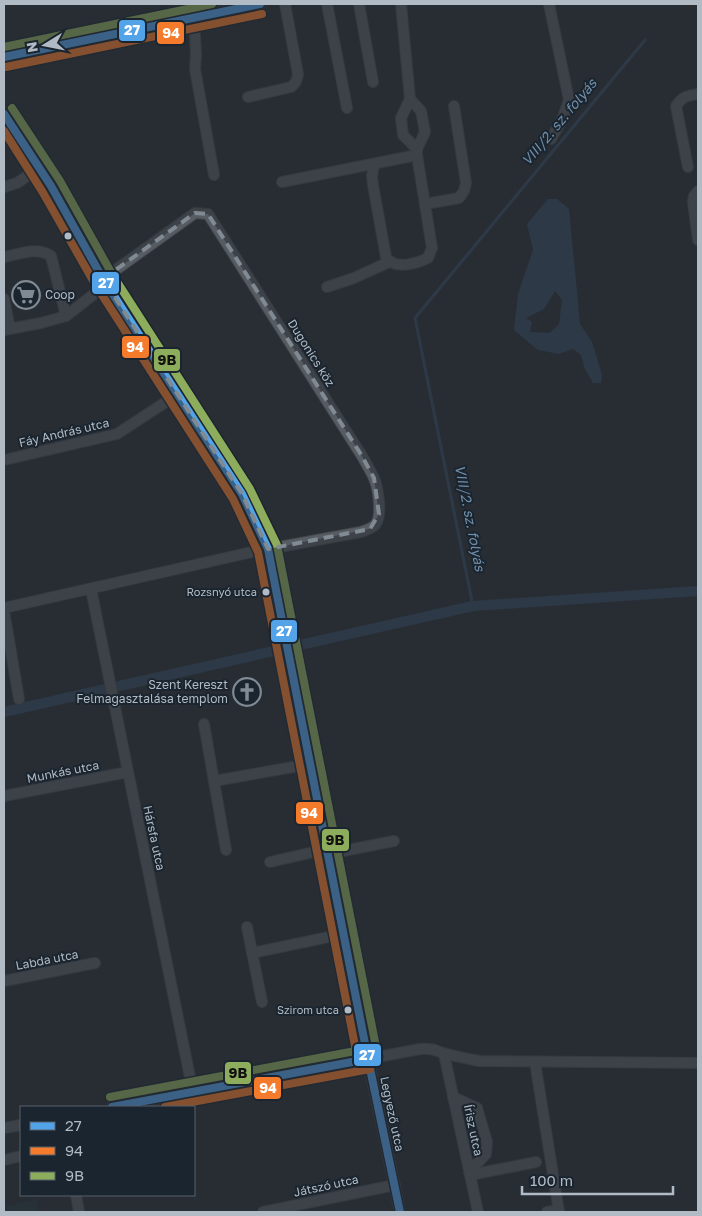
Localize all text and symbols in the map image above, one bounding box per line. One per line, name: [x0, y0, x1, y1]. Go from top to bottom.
line badge: 27: [118, 19, 146, 42]
north arrow: [20, 20, 70, 70]
text: 27: [124, 21, 140, 38]
line badge: 94: [156, 21, 185, 45]
text: 94: [162, 24, 180, 41]
text: N: [22, 41, 41, 54]
water label: VIII/2. sz. folyás: [517, 74, 600, 168]
unlabelled marker: [63, 231, 73, 241]
line badge: 27: [91, 271, 120, 295]
text: 27: [98, 274, 114, 291]
supermarket icon: Coop: [11, 280, 41, 310]
place label: Coop: [45, 287, 75, 302]
street label: Dugonics köz: [285, 316, 338, 389]
line badge: 94: [121, 335, 150, 359]
text: 94: [126, 338, 144, 355]
line badge: 9B: [153, 348, 181, 372]
text: 9B: [158, 351, 177, 368]
street label: Fáy András utca: [17, 415, 110, 450]
water label: VIII/2. sz. folyás: [452, 463, 489, 573]
place label: Rozsnyó utca: [186, 585, 257, 598]
marker: Rozsnyó utca: [261, 587, 271, 597]
line badge: 27: [270, 619, 298, 643]
text: 27: [276, 622, 292, 639]
place label: Szent Kereszt Felmagasztalása templom: [76, 677, 228, 706]
church icon: Szent Kereszt Felmagasztalása templom: [232, 677, 262, 707]
street label: Munkás utca: [26, 757, 100, 786]
line badge: 94: [295, 801, 324, 825]
street label: Hársfa utca: [140, 804, 169, 872]
text: 94: [300, 804, 318, 821]
line badge: 9B: [321, 828, 350, 852]
text: 9B: [326, 831, 345, 848]
street label: Labda utca: [14, 946, 80, 973]
place label: Szirom utca: [277, 1003, 339, 1016]
marker: Szirom utca: [343, 1005, 353, 1015]
line badge: 27: [353, 1043, 382, 1067]
text: 27: [359, 1046, 375, 1063]
line badge: 9B: [224, 1061, 252, 1085]
text: 9B: [229, 1064, 248, 1081]
street label: Legyező utca: [377, 1075, 408, 1153]
line badge: 94: [253, 1076, 282, 1100]
text: 94: [259, 1079, 277, 1096]
street label: Írisz utca: [461, 1103, 486, 1157]
legend: [20, 1106, 195, 1196]
text: 27: [65, 1116, 82, 1134]
text: 94: [65, 1141, 83, 1159]
scale bar: [522, 1164, 673, 1196]
text: 9B: [65, 1166, 84, 1184]
street label: Játszó utca: [292, 1171, 360, 1200]
text: 100 m: [530, 1171, 573, 1189]

